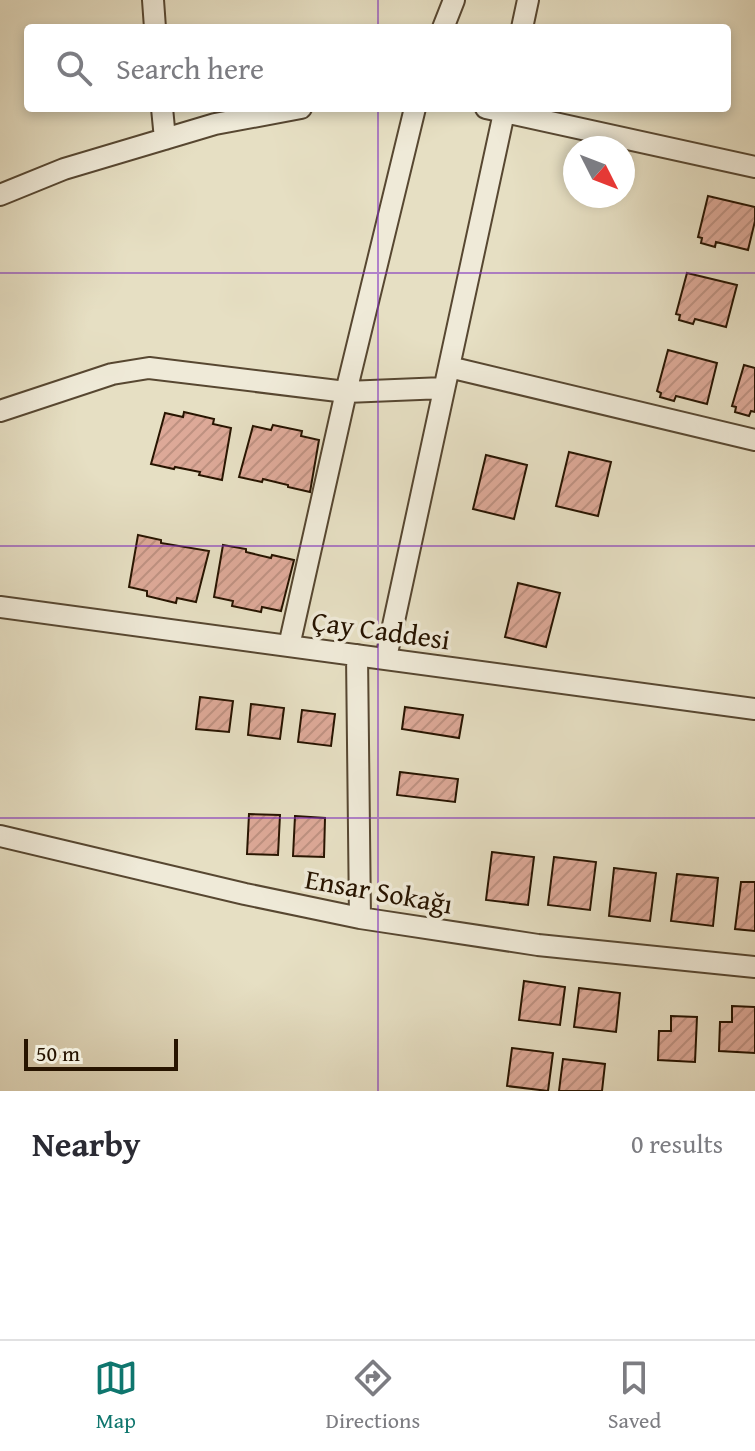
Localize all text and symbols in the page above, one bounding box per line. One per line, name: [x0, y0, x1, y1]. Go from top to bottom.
search box: [24, 24, 731, 112]
icon: search: [52, 46, 96, 90]
text: Search here: [116, 46, 264, 90]
north arrow: [563, 136, 635, 208]
street label: Çay Caddesi: [309, 600, 453, 659]
street label: Ensar Sokağı: [302, 857, 456, 924]
scale bar: [24, 1035, 178, 1071]
text: 50 m: [36, 1037, 80, 1069]
text: Nearby: [32, 1119, 141, 1168]
text: 0 results: [631, 1124, 723, 1163]
tab: Map: [94, 1356, 138, 1436]
tab: Directions: [326, 1356, 420, 1436]
tab: Saved: [608, 1356, 661, 1436]

